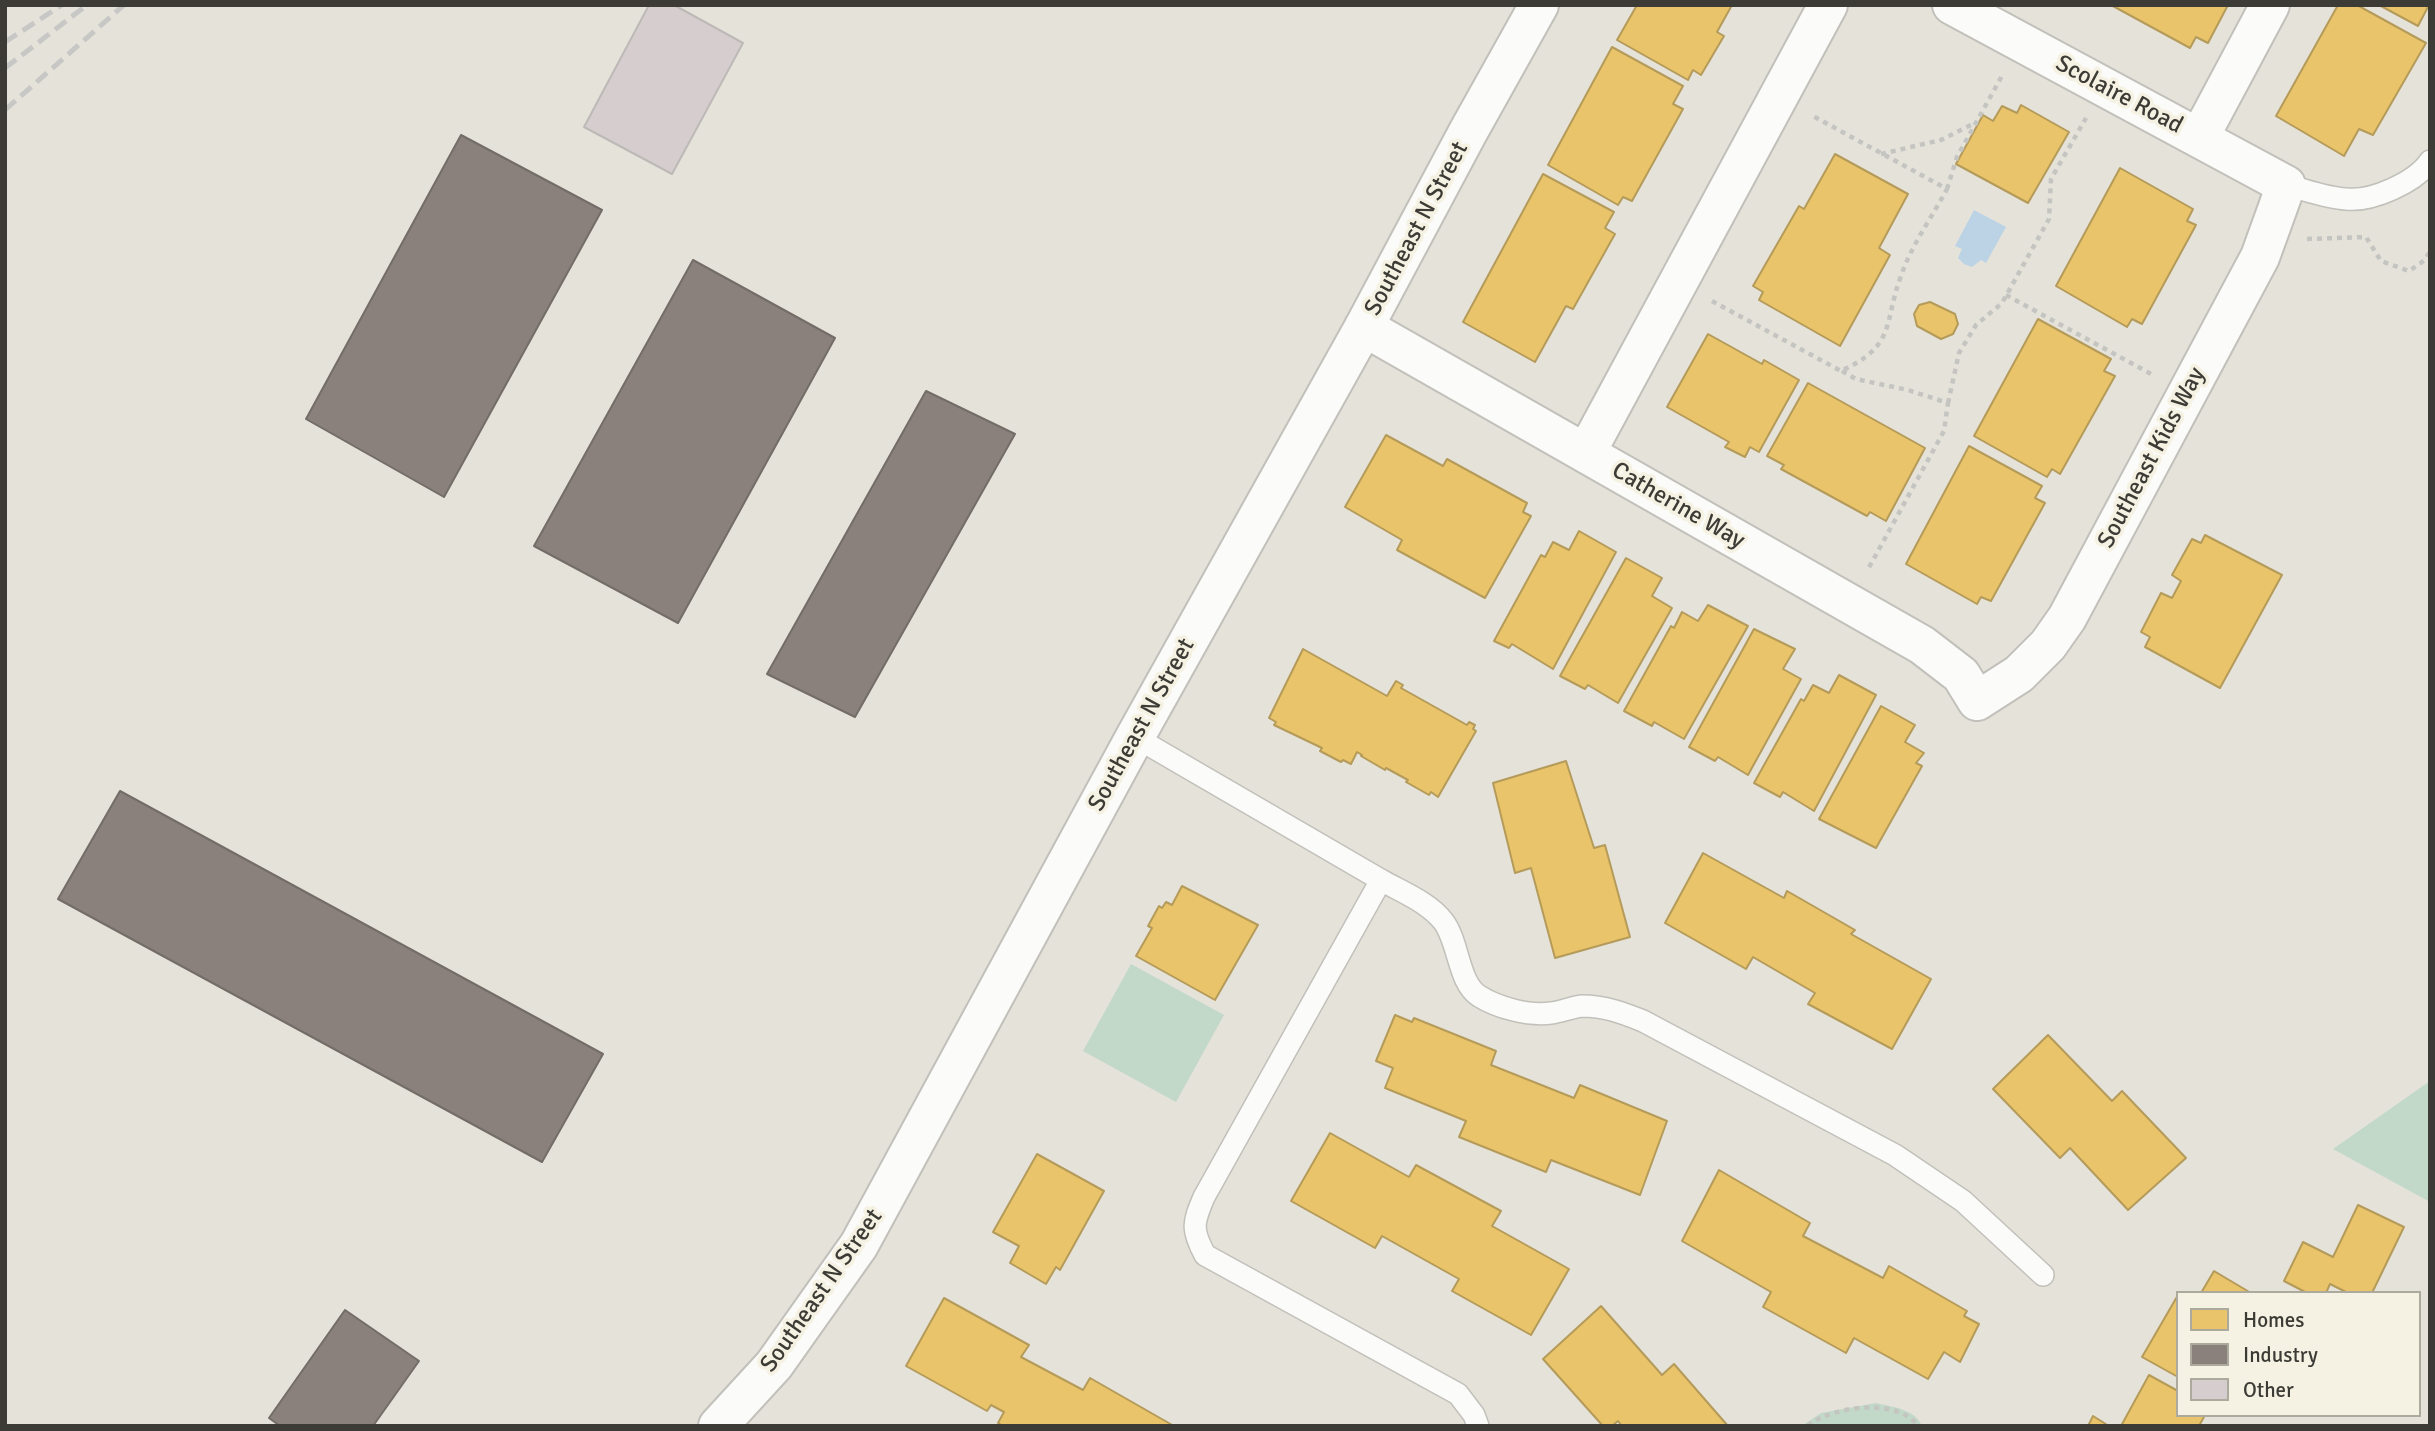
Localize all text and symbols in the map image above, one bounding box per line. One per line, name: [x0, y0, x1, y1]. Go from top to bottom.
street label: Scolaire Road: [2051, 49, 2187, 141]
street label: Southeast N Street: [1359, 137, 1475, 321]
street label: Southeast Kids Way: [2092, 363, 2212, 553]
street label: Catherine Way: [1607, 456, 1749, 556]
street label: Southeast N Street: [1083, 634, 1201, 816]
street label: Southeast N Street: [755, 1204, 889, 1378]
legend: [2176, 1291, 2421, 1417]
text: Homes: [2243, 1307, 2305, 1333]
text: Industry: [2243, 1342, 2318, 1368]
text: Other: [2243, 1377, 2294, 1403]

